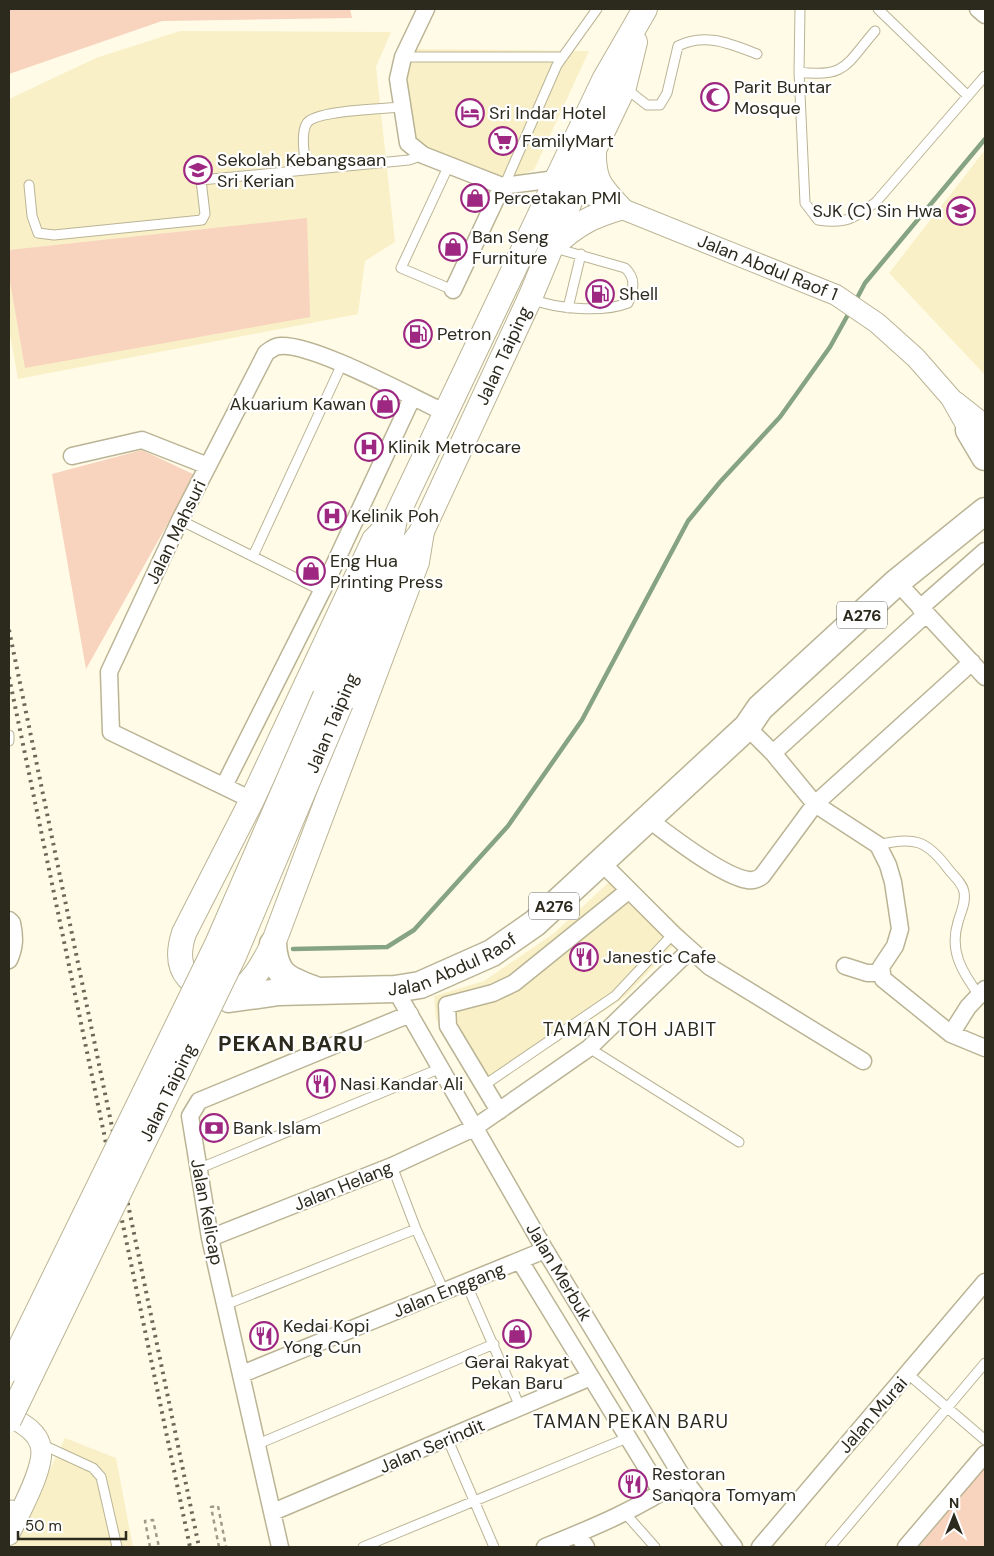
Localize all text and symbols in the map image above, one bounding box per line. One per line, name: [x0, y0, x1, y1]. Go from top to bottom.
place label: Parit Buntar Mosque: [734, 75, 832, 120]
mosque icon: Parit Buntar Mosque: [700, 82, 730, 112]
hotel icon: Sri Indar Hotel: [455, 98, 485, 128]
place label: Sri Indar Hotel: [489, 101, 606, 125]
supermarket icon: FamilyMart: [488, 126, 518, 156]
place label: FamilyMart: [522, 129, 614, 153]
place label: Sekolah Kebangsaan Sri Kerian: [217, 148, 386, 193]
school or university icon: Sekolah Kebangsaan Sri Kerian: [183, 155, 213, 185]
shop icon: Percetakan PMI: [460, 183, 490, 213]
place label: Percetakan PMI: [494, 186, 621, 210]
school or university icon: SJK (C) Sin Hwa: [946, 196, 976, 226]
place label: SJK (C) Sin Hwa: [813, 199, 942, 223]
place label: Ban Seng Furniture: [472, 225, 549, 270]
street label: Jalan Abdul Raof 1: [694, 228, 841, 306]
shop icon: Ban Seng Furniture: [438, 232, 468, 262]
fuel station icon: Shell: [585, 279, 615, 309]
place label: Shell: [619, 282, 658, 306]
street label: Jalan Taiping: [470, 302, 537, 409]
fuel station icon: Petron: [403, 319, 433, 349]
place label: Petron: [437, 322, 491, 346]
shop icon: Akuarium Kawan: [370, 389, 400, 419]
place label: Akuarium Kawan: [229, 392, 366, 416]
hospital icon: Klinik Metrocare: [354, 432, 384, 462]
place label: Klinik Metrocare: [388, 435, 521, 459]
street label: Jalan Mahsuri: [140, 476, 212, 588]
hospital icon: Kelinik Poh: [317, 501, 347, 531]
place label: Kelinik Poh: [351, 504, 439, 528]
place label: Eng Hua Printing Press: [330, 549, 443, 594]
shop icon: Eng Hua Printing Press: [296, 556, 326, 586]
road number: A276: [837, 602, 887, 628]
street label: Jalan Taiping: [300, 669, 364, 777]
road number: A276: [529, 892, 579, 919]
street label: Jalan Abdul Raof: [388, 927, 522, 1001]
restaurant icon: Janestic Cafe: [569, 942, 599, 972]
place label: Janestic Cafe: [603, 945, 716, 969]
district label: TAMAN TOH JABIT: [543, 1017, 717, 1042]
district label: PEKAN BARU: [218, 1029, 364, 1058]
street label: Jalan Taiping: [134, 1039, 202, 1146]
restaurant icon: Nasi Kandar Ali: [306, 1069, 336, 1099]
place label: Nasi Kandar Ali: [340, 1072, 463, 1096]
bank icon: Bank Islam: [199, 1113, 229, 1143]
place label: Bank Islam: [233, 1116, 321, 1140]
street label: Jalan Helang: [290, 1155, 396, 1217]
street label: Jalan Kelicap: [185, 1157, 229, 1267]
street label: Jalan Merbuk: [520, 1218, 598, 1326]
street label: Jalan Enggang: [390, 1257, 508, 1323]
place label: Kedai Kopi Yong Cun: [283, 1314, 370, 1359]
shop icon: Gerai Rakyat Pekan Baru: [502, 1319, 532, 1349]
restaurant icon: Kedai Kopi Yong Cun: [249, 1321, 279, 1351]
place label: Gerai Rakyat Pekan Baru: [465, 1350, 569, 1395]
street label: Jalan Murai: [833, 1372, 913, 1458]
district label: TAMAN PEKAN BARU: [533, 1409, 729, 1434]
street label: Jalan Serindit: [376, 1413, 488, 1479]
place label: Restoran Sanqora Tomyam: [652, 1462, 796, 1507]
restaurant icon: Restoran Sanqora Tomyam: [618, 1469, 648, 1499]
north arrow: [929, 1491, 979, 1541]
text: N: [949, 1494, 959, 1512]
scale bar: [18, 1508, 125, 1540]
text: 50 m: [25, 1516, 62, 1536]

